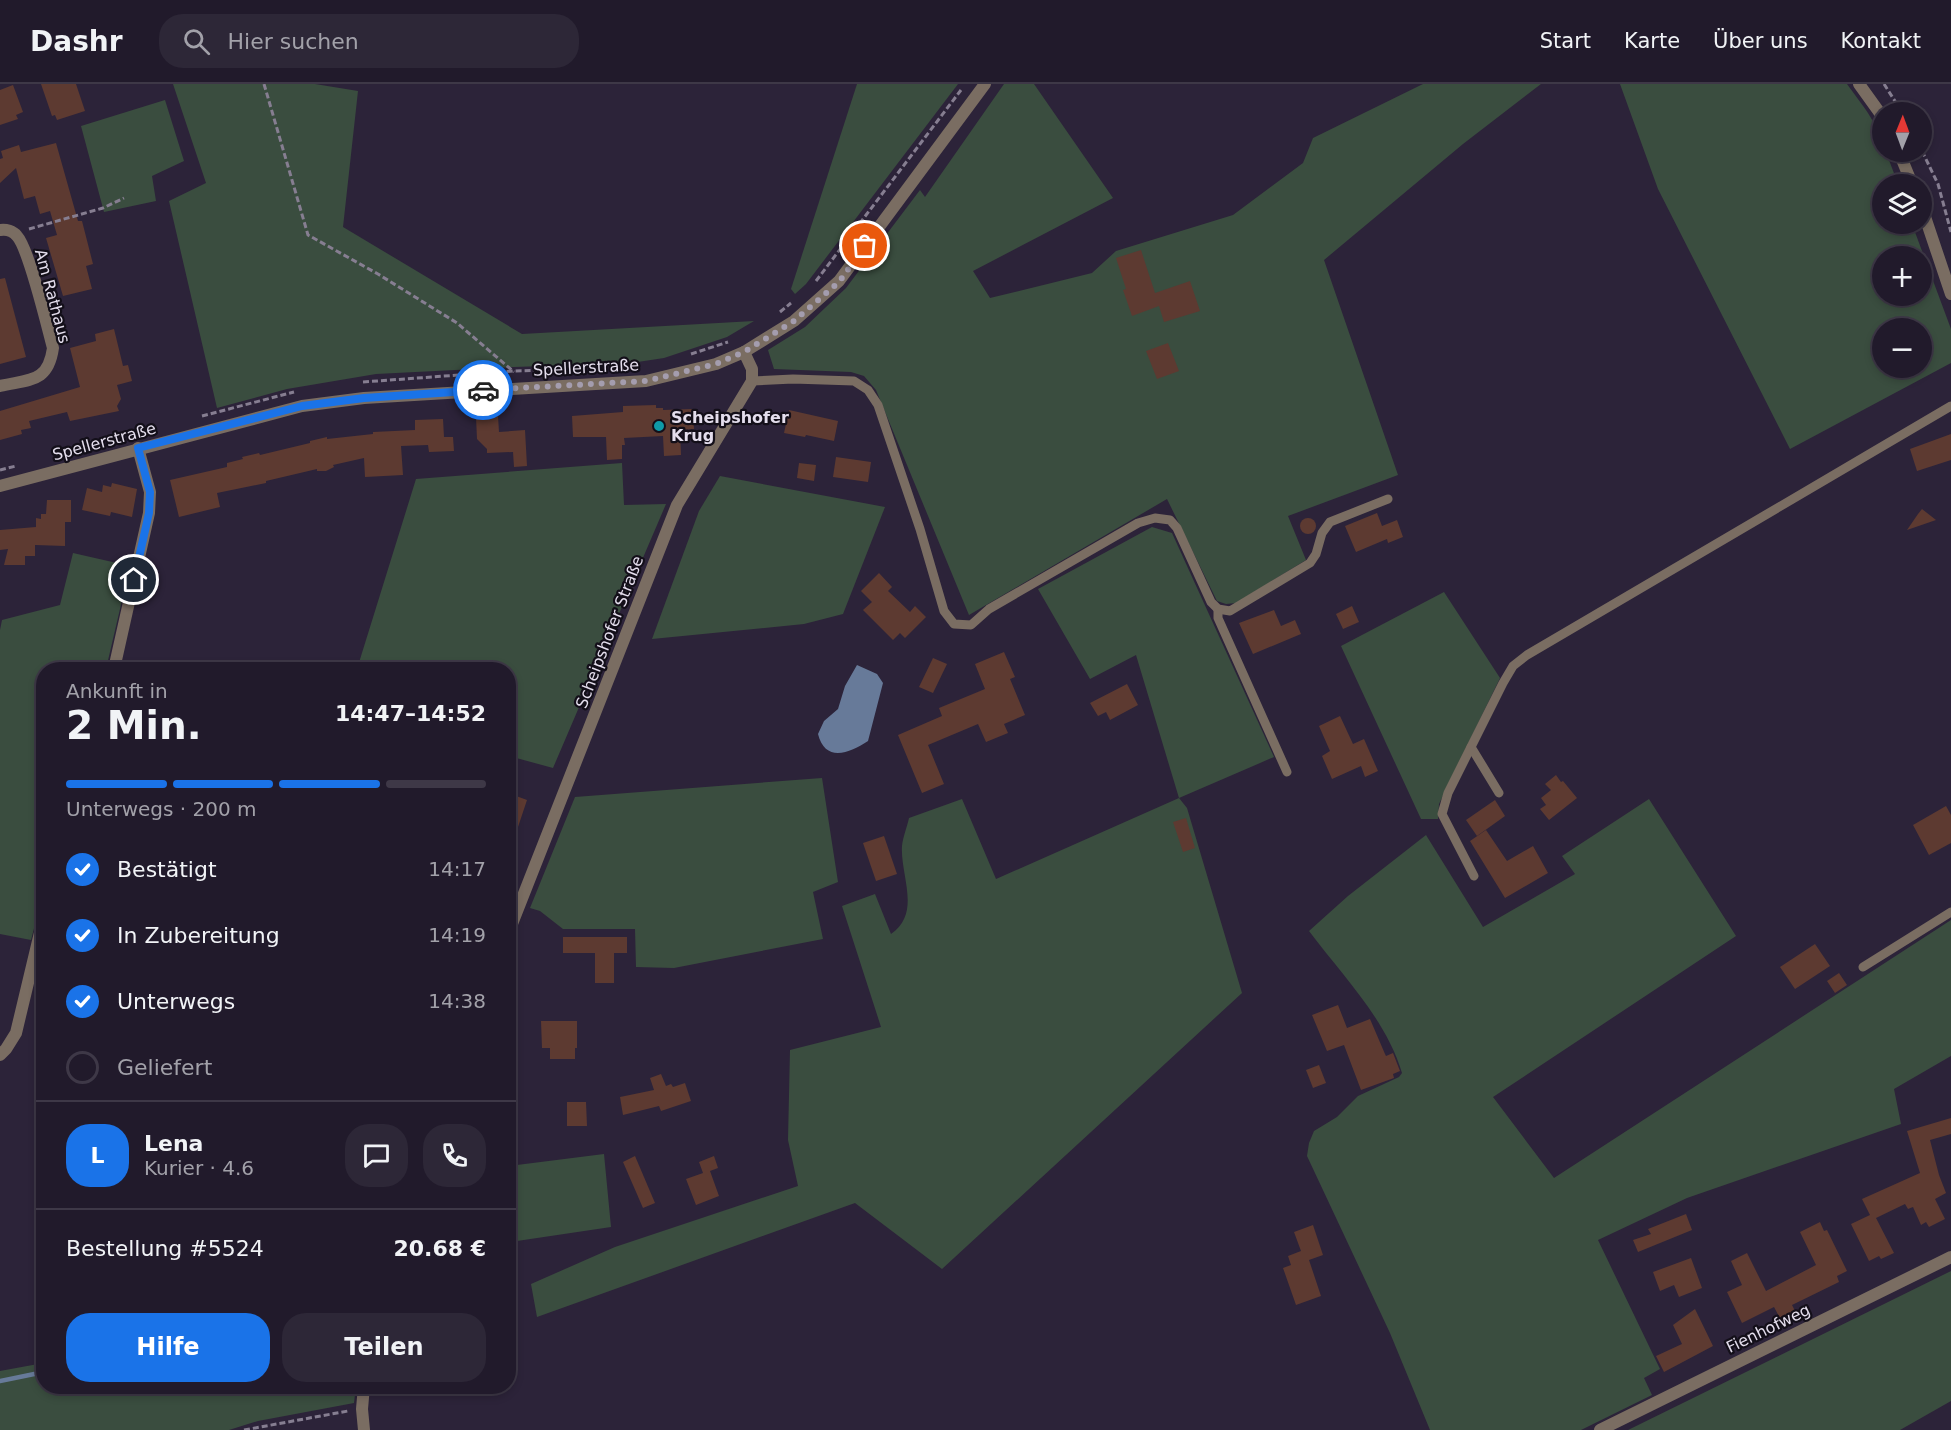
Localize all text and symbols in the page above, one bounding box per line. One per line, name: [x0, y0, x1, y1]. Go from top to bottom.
search box: [159, 14, 579, 68]
text: Dashr: [30, 25, 123, 58]
icon: search: [180, 25, 213, 58]
text: Hier suchen: [228, 29, 359, 54]
text: Start: [1540, 29, 1591, 53]
text: Karte: [1624, 29, 1680, 53]
text: Über uns: [1713, 29, 1808, 53]
text: Kontakt: [1841, 29, 1921, 53]
north arrow: [1872, 102, 1932, 162]
map controls: [1872, 102, 1932, 378]
button: layers: [1872, 174, 1932, 234]
pin: [839, 220, 890, 271]
icon: bag: [848, 229, 881, 262]
button: +: [1872, 246, 1932, 306]
street label: Am Rathaus: [31, 247, 74, 345]
button: −: [1872, 318, 1932, 378]
street label: Spellerstraße: [532, 355, 640, 380]
courier: [453, 360, 513, 420]
icon: car: [467, 374, 500, 407]
place label: Scheipshofer Krug: [671, 408, 789, 445]
street label: Spellerstraße: [50, 419, 158, 464]
marker: Scheipshofer Krug: [652, 419, 666, 433]
street label: Scheipshofer Straße: [572, 553, 647, 711]
pin: [108, 554, 159, 605]
icon: home: [117, 563, 150, 596]
text: Ankunft in: [66, 679, 168, 703]
text: 14:47–14:52: [335, 701, 486, 726]
text: 2 Min.: [66, 703, 201, 748]
text: Unterwegs · 200 m: [66, 797, 257, 821]
icon: check: [66, 853, 99, 886]
text: Bestätigt: [117, 857, 217, 882]
text: 14:17: [428, 857, 486, 881]
icon: check: [66, 919, 99, 952]
text: In Zubereitung: [117, 923, 280, 948]
text: 14:19: [428, 923, 486, 947]
icon: check: [66, 985, 99, 1018]
text: Unterwegs: [117, 989, 235, 1014]
text: 14:38: [428, 989, 486, 1013]
text: Geliefert: [117, 1055, 212, 1080]
button: chat: [345, 1124, 408, 1187]
button: phone: [423, 1124, 486, 1187]
text: Lena: [144, 1131, 203, 1156]
text: L: [90, 1143, 105, 1168]
text: Kurier · 4.6: [144, 1156, 254, 1180]
text: Bestellung #5524: [66, 1236, 264, 1261]
text: 20.68 €: [393, 1236, 486, 1261]
street label: Fienhofweg: [1723, 1300, 1813, 1357]
button: Hilfe: [66, 1313, 270, 1382]
button: Teilen: [282, 1313, 486, 1382]

